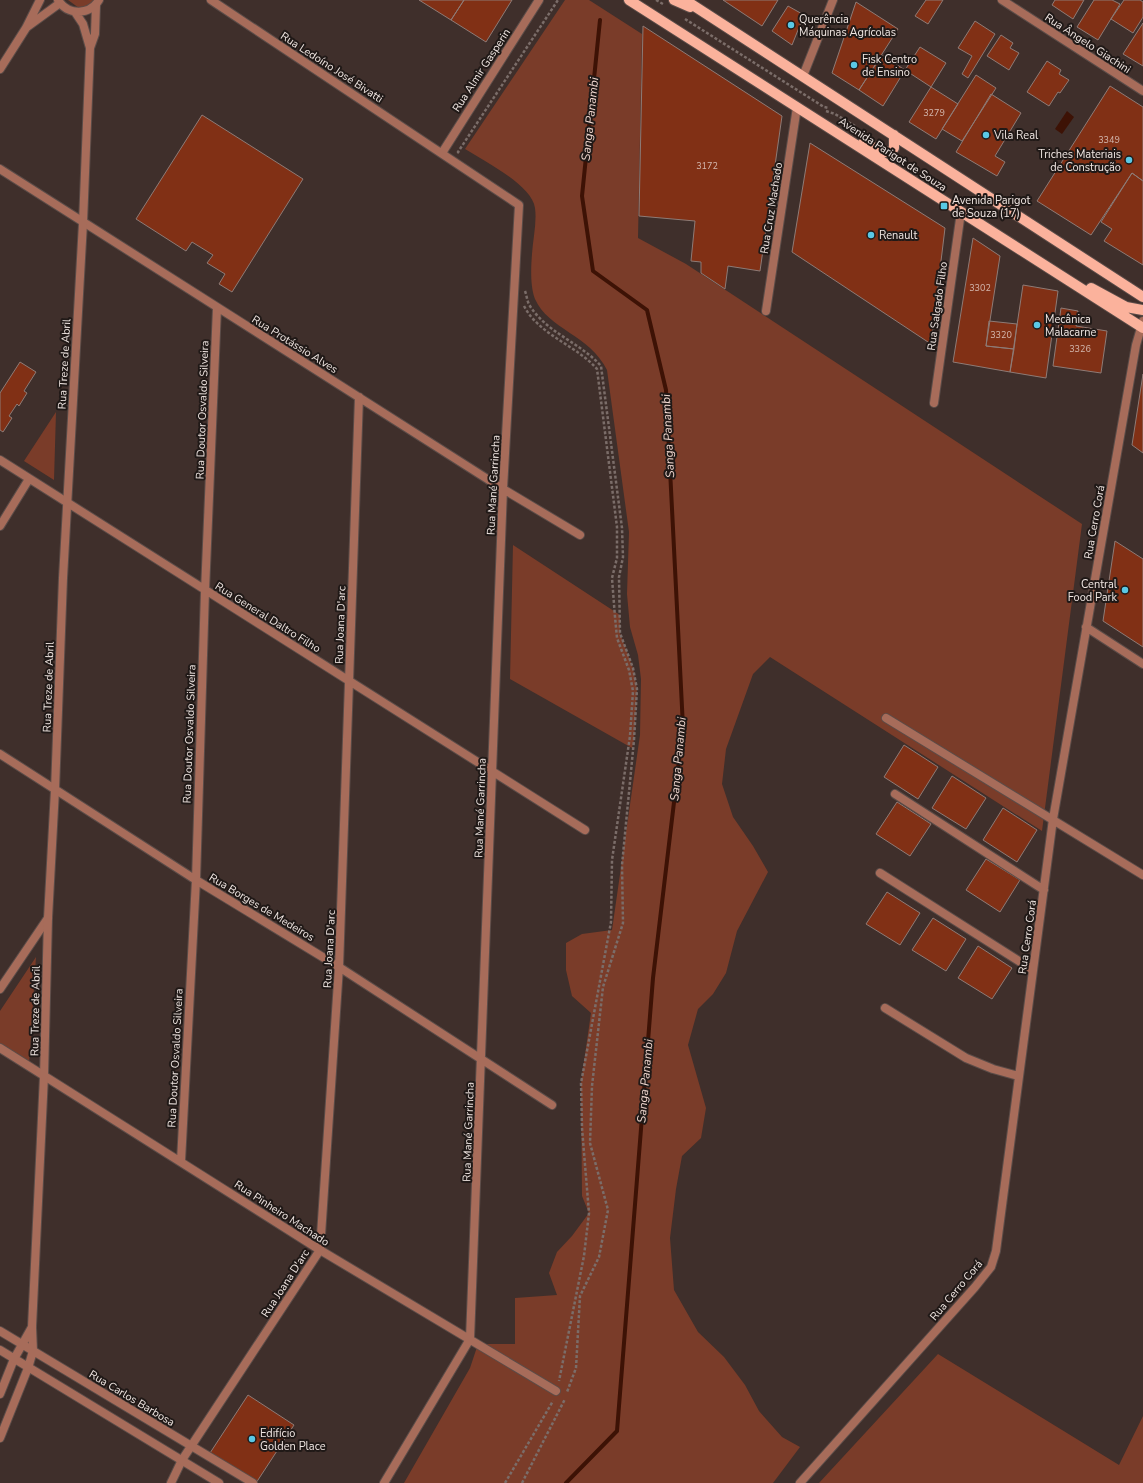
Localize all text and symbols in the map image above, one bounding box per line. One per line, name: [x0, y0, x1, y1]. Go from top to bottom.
street label: Rua Ângelo Giachini: [1042, 9, 1134, 77]
place label: Querência Máquinas Agrícolas: [799, 12, 896, 40]
marker: Querência Máquinas Agrícolas: [786, 20, 796, 30]
street label: Rua Almir Gasperin: [449, 26, 514, 115]
street label: Rua Ledoíno José Bivatti: [278, 29, 386, 106]
place label: Fisk Centro de Ensino: [862, 52, 917, 80]
marker: Fisk Centro de Ensino: [849, 60, 859, 70]
water label: Sanga Panambi: [578, 76, 602, 162]
house number: 3279: [923, 107, 945, 119]
street label: Avenida Parigot de Souza: [836, 114, 950, 195]
place label: Vila Real: [993, 128, 1039, 143]
marker: Vila Real: [981, 130, 991, 140]
house number: 3349: [1098, 134, 1120, 146]
place label: Triches Materiais de Construção: [1038, 147, 1121, 175]
marker: Triches Materiais de Construção: [1124, 155, 1134, 165]
house number: 3172: [696, 160, 718, 172]
street label: Rua Cruz Machado: [757, 161, 786, 255]
place label: Avenida Parigot de Souza (17): [952, 193, 1031, 221]
marker: Avenida Parigot de Souza (17): [939, 201, 949, 211]
place label: Renault: [879, 228, 917, 243]
marker: Renault: [866, 230, 876, 240]
street label: Rua Salgado Filho: [924, 261, 951, 352]
house number: 3302: [969, 282, 991, 294]
street label: Rua Protássio Alves: [249, 312, 341, 377]
place label: Mecânica Malacarne: [1045, 312, 1096, 340]
street label: Rua Treze de Abril: [55, 318, 74, 410]
marker: Mecânica Malacarne: [1032, 320, 1042, 330]
house number: 3320: [990, 329, 1012, 341]
street label: Rua Doutor Osvaldo Silveira: [193, 340, 212, 480]
house number: 3326: [1069, 343, 1091, 355]
water label: Sanga Panambi: [658, 393, 678, 478]
street label: Rua Mané Garrincha: [483, 435, 504, 535]
street label: Rua Cerro Corá: [1081, 484, 1108, 560]
place label: Central Food Park: [1068, 577, 1118, 605]
street label: Rua General Daltro Filho: [212, 579, 323, 656]
marker: Central Food Park: [1120, 585, 1130, 595]
street label: Rua Joana D'arc: [332, 586, 349, 664]
street label: Rua Treze de Abril: [39, 641, 58, 733]
street label: Rua Doutor Osvaldo Silveira: [180, 664, 199, 804]
water label: Sanga Panambi: [666, 716, 690, 802]
street label: Rua Mané Garrincha: [471, 758, 490, 858]
street label: Rua Borges de Medeiros: [206, 870, 317, 945]
street label: Rua Cerro Corá: [1015, 899, 1040, 975]
street label: Rua Joana D'arc: [320, 910, 339, 988]
street label: Rua Treze de Abril: [27, 965, 44, 1056]
street label: Rua Doutor Osvaldo Silveira: [164, 988, 187, 1128]
water label: Sanga Panambi: [633, 1038, 657, 1124]
street label: Rua Mané Garrincha: [459, 1082, 478, 1182]
street label: Rua Pinheiro Machado: [231, 1177, 332, 1250]
street label: Rua Joana D'arc: [258, 1246, 313, 1320]
street label: Rua Cerro Corá: [927, 1257, 986, 1324]
street label: Rua Carlos Barbosa: [86, 1367, 178, 1430]
place label: Edifício Golden Place: [260, 1426, 326, 1454]
marker: Edifício Golden Place: [247, 1434, 257, 1444]

